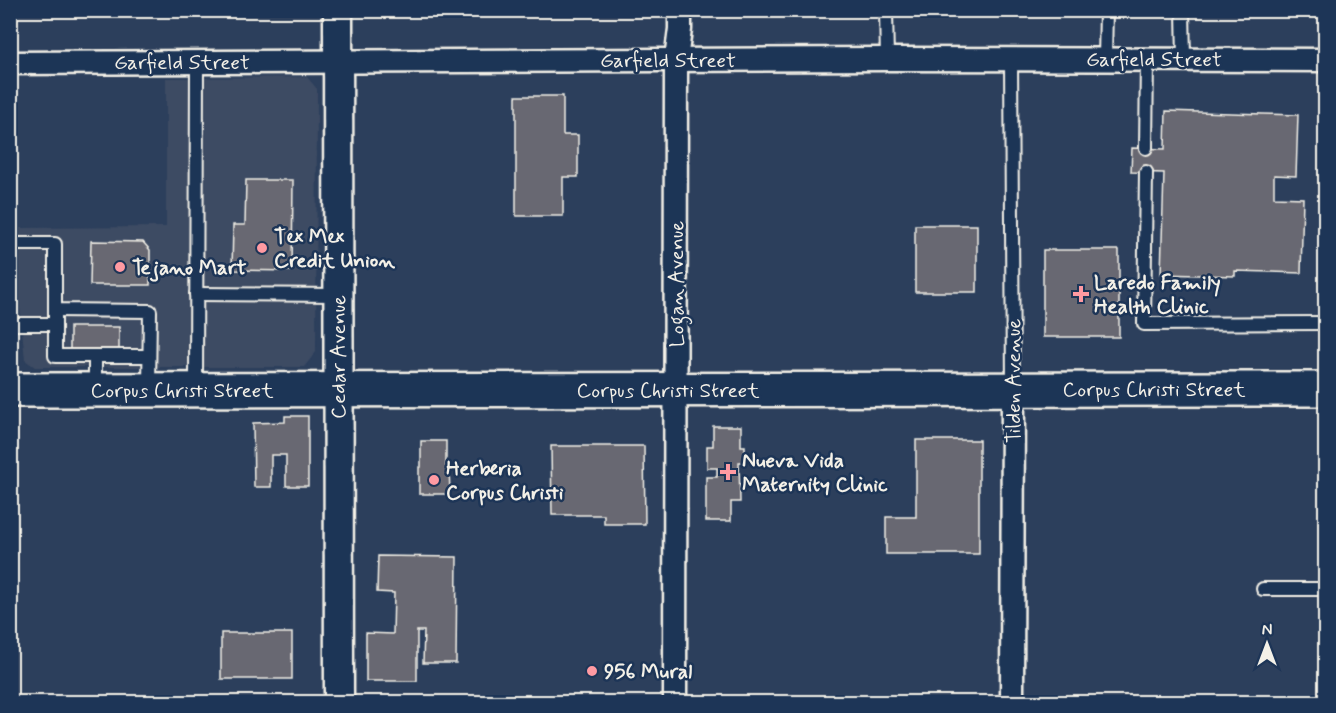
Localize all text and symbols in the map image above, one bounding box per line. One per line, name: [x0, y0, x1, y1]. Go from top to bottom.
street label: Garfield Street: [1086, 46, 1222, 74]
street label: Garfield Street: [600, 47, 736, 75]
street label: Garfield Street: [114, 49, 250, 77]
street label: Logan Avenue: [663, 221, 693, 347]
place label: Tex Mex Credit Union: [274, 223, 395, 275]
marker: Tex Mex Credit Union: [255, 241, 269, 255]
place label: Tejano Mart: [132, 254, 247, 282]
marker: Tejano Mart: [113, 260, 127, 274]
place label: Laredo Family Health Clinic: [1094, 269, 1221, 321]
marker: Laredo Family Health Clinic: [1072, 285, 1090, 303]
street label: Cedar Avenue: [325, 295, 353, 419]
street label: Tilden Avenue: [1000, 319, 1028, 443]
street label: Corpus Christi Street: [1062, 376, 1246, 404]
street label: Corpus Christi Street: [90, 377, 274, 405]
street label: Corpus Christi Street: [576, 377, 760, 405]
place label: Nueva Vida Maternity Clinic: [742, 447, 888, 499]
place label: Herberia Corpus Christi: [446, 455, 564, 507]
marker: Nueva Vida Maternity Clinic: [719, 463, 737, 481]
marker: Herberia Corpus Christi: [427, 473, 441, 487]
north arrow: [1237, 614, 1297, 674]
text: N: [1262, 620, 1272, 641]
place label: 956 Mural: [604, 658, 692, 686]
marker: 956 Mural: [585, 664, 599, 678]

